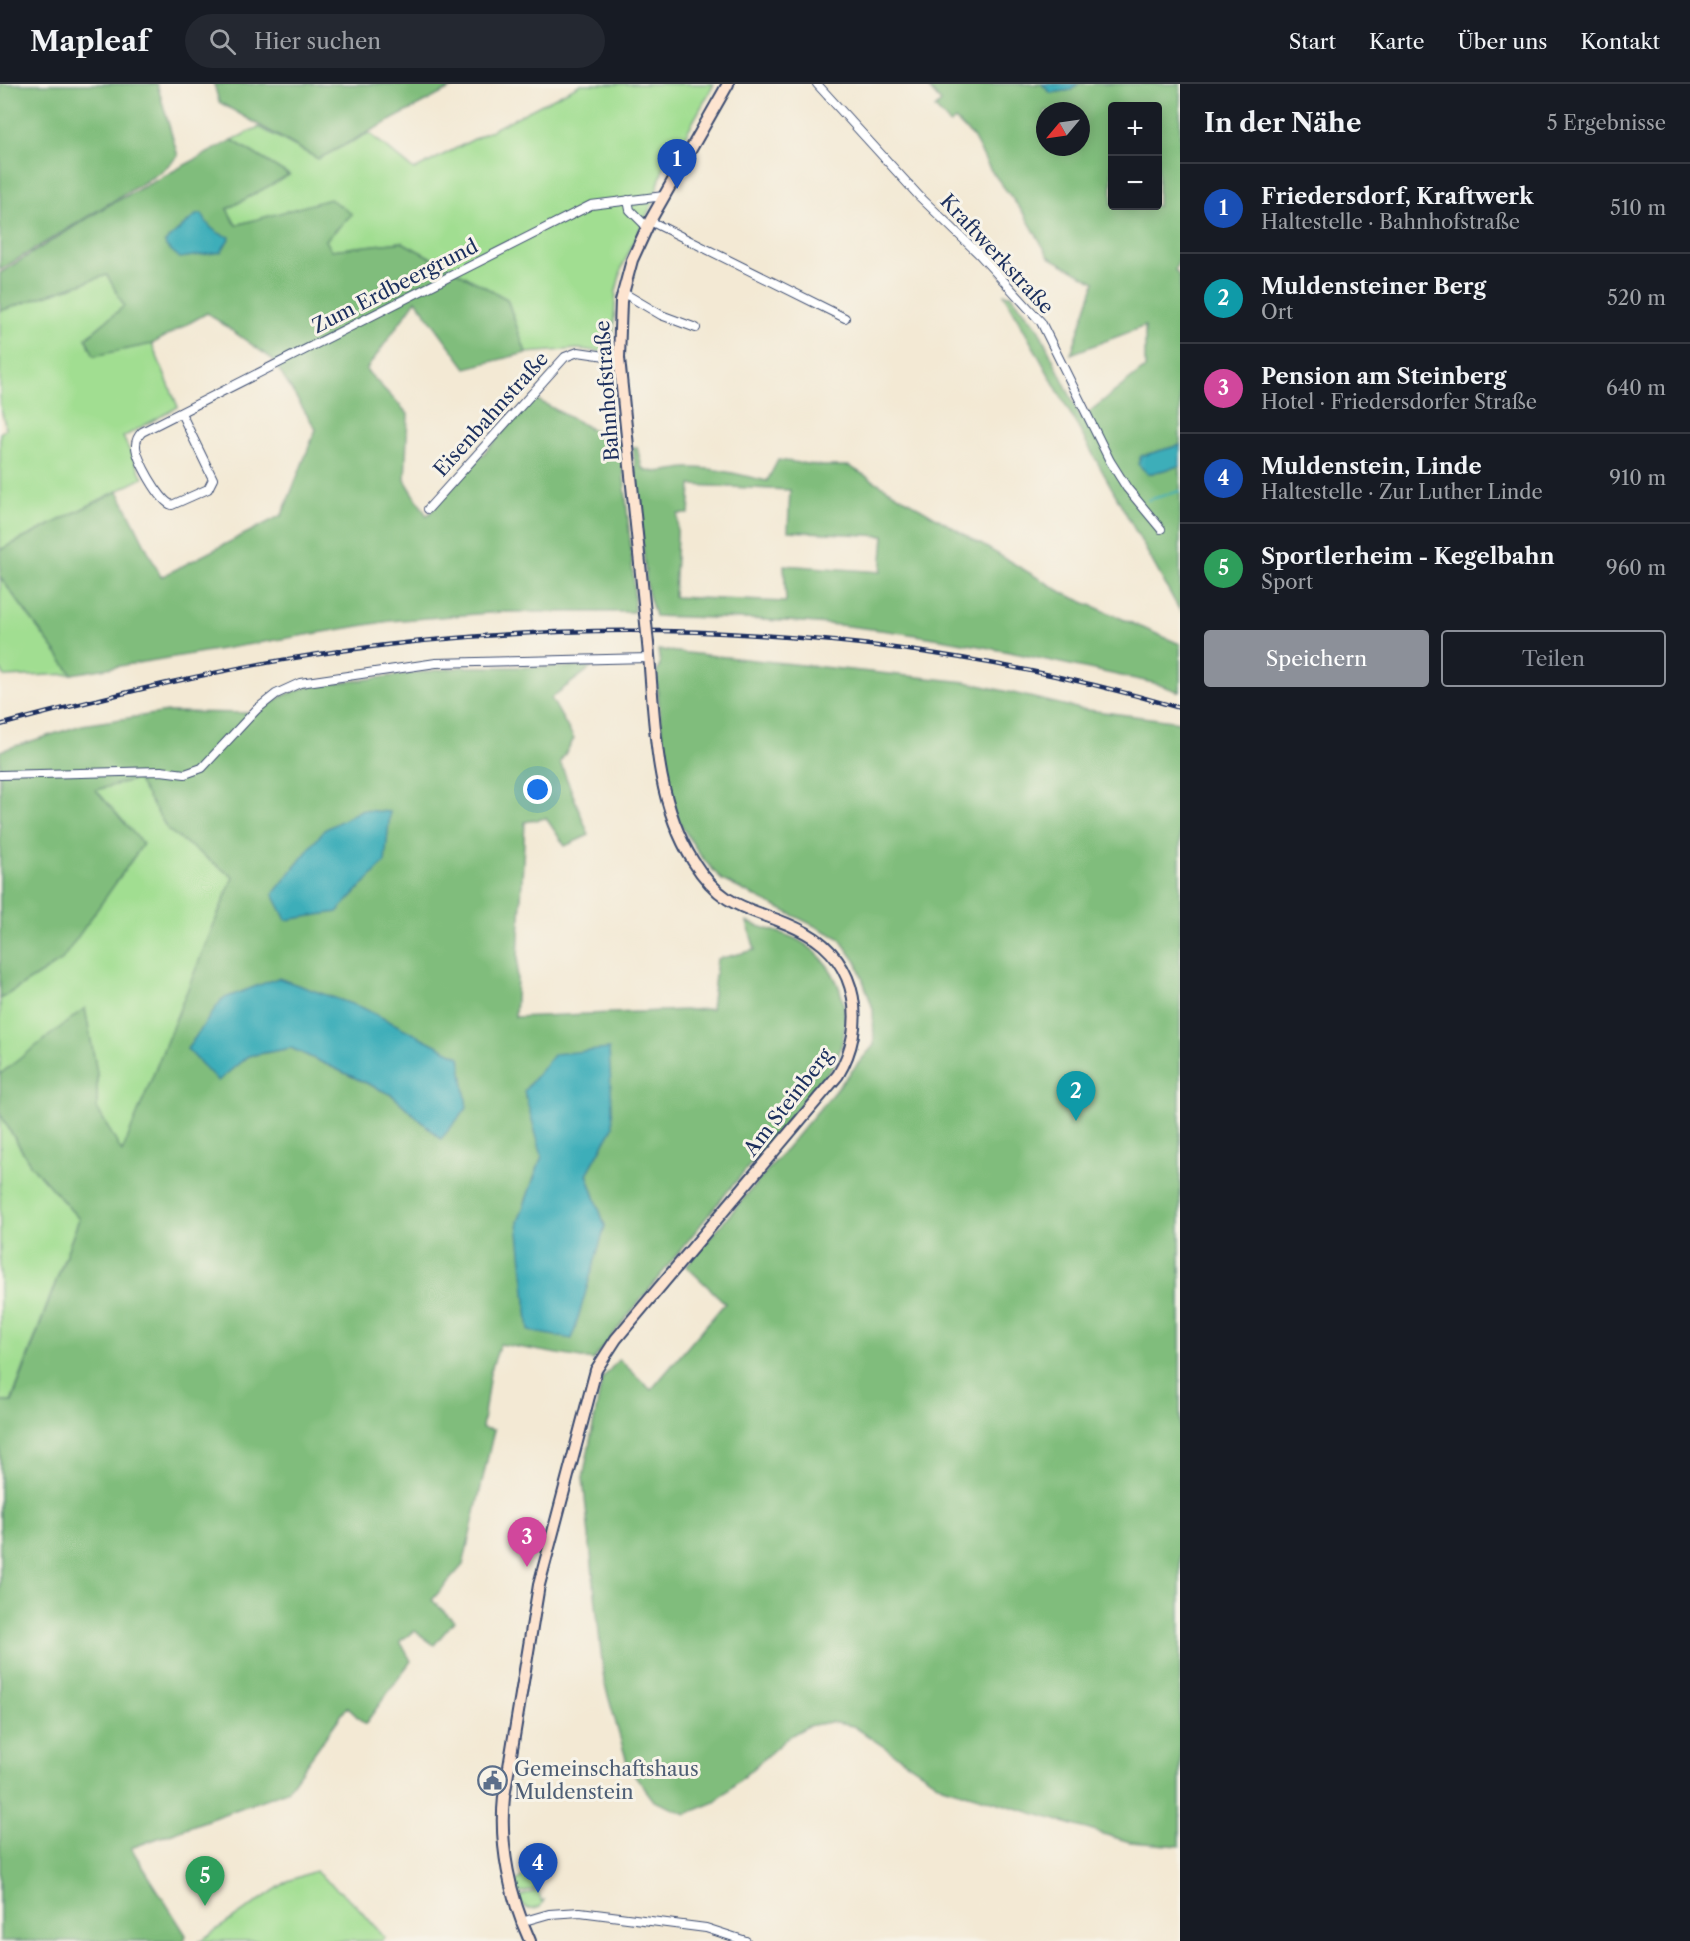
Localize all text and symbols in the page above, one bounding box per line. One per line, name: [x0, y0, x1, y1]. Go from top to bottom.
search box: [185, 14, 605, 68]
text: Mapleaf: [30, 24, 149, 58]
icon: search: [206, 25, 239, 58]
text: Hier suchen: [254, 28, 381, 55]
text: Start: [1289, 29, 1336, 54]
text: Karte: [1369, 29, 1425, 54]
text: Über uns: [1458, 29, 1547, 54]
text: Kontakt: [1580, 29, 1660, 54]
north arrow: [1036, 102, 1090, 156]
map controls: [1108, 102, 1162, 210]
button: +: [1108, 102, 1162, 156]
text: In der Nähe: [1204, 107, 1361, 139]
text: 5 Ergebnisse: [1547, 111, 1666, 135]
pin: 1: [658, 140, 696, 189]
button: −: [1108, 156, 1162, 210]
text: Friedersdorf, Kraftwerk: [1261, 183, 1534, 210]
street label: Kraftwerkstraße: [935, 189, 1059, 319]
text: 1: [1219, 196, 1228, 220]
text: 510 m: [1610, 196, 1666, 220]
text: Haltestelle · Bahnhofstraße: [1261, 210, 1520, 234]
street label: Zum Erdbeergrund: [308, 234, 482, 338]
text: Muldensteiner Berg: [1261, 273, 1486, 300]
text: 2: [1218, 286, 1229, 310]
text: 520 m: [1607, 286, 1666, 310]
text: Ort: [1261, 300, 1293, 324]
street label: Bahnhofstraße: [590, 320, 624, 462]
street label: Eisenbahnstraße: [429, 347, 553, 481]
text: Pension am Steinberg: [1261, 363, 1506, 390]
text: 3: [1218, 376, 1229, 400]
text: 640 m: [1606, 376, 1666, 400]
text: Hotel · Friedersdorfer Straße: [1261, 390, 1537, 414]
text: Muldenstein, Linde: [1261, 453, 1482, 480]
text: 4: [1218, 466, 1229, 490]
text: 910 m: [1609, 466, 1666, 490]
text: Haltestelle · Zur Luther Linde: [1261, 480, 1543, 504]
text: Sportlerheim - Kegelbahn: [1261, 543, 1555, 570]
text: 5: [1218, 556, 1229, 580]
text: 960 m: [1606, 556, 1666, 580]
text: Sport: [1261, 570, 1313, 594]
button: Speichern: [1204, 630, 1429, 687]
button: Teilen: [1441, 630, 1666, 687]
your location: [523, 775, 552, 804]
street label: Am Steinberg: [738, 1043, 838, 1161]
pin: 2: [1056, 1072, 1096, 1121]
pin: 3: [508, 1518, 546, 1567]
place label: Gemeinschaftshaus Muldenstein: [514, 1757, 699, 1804]
public building icon: Gemeinschaftshaus Muldenstein: [477, 1765, 509, 1797]
pin: 4: [518, 1844, 558, 1893]
pin: 5: [186, 1856, 224, 1906]

